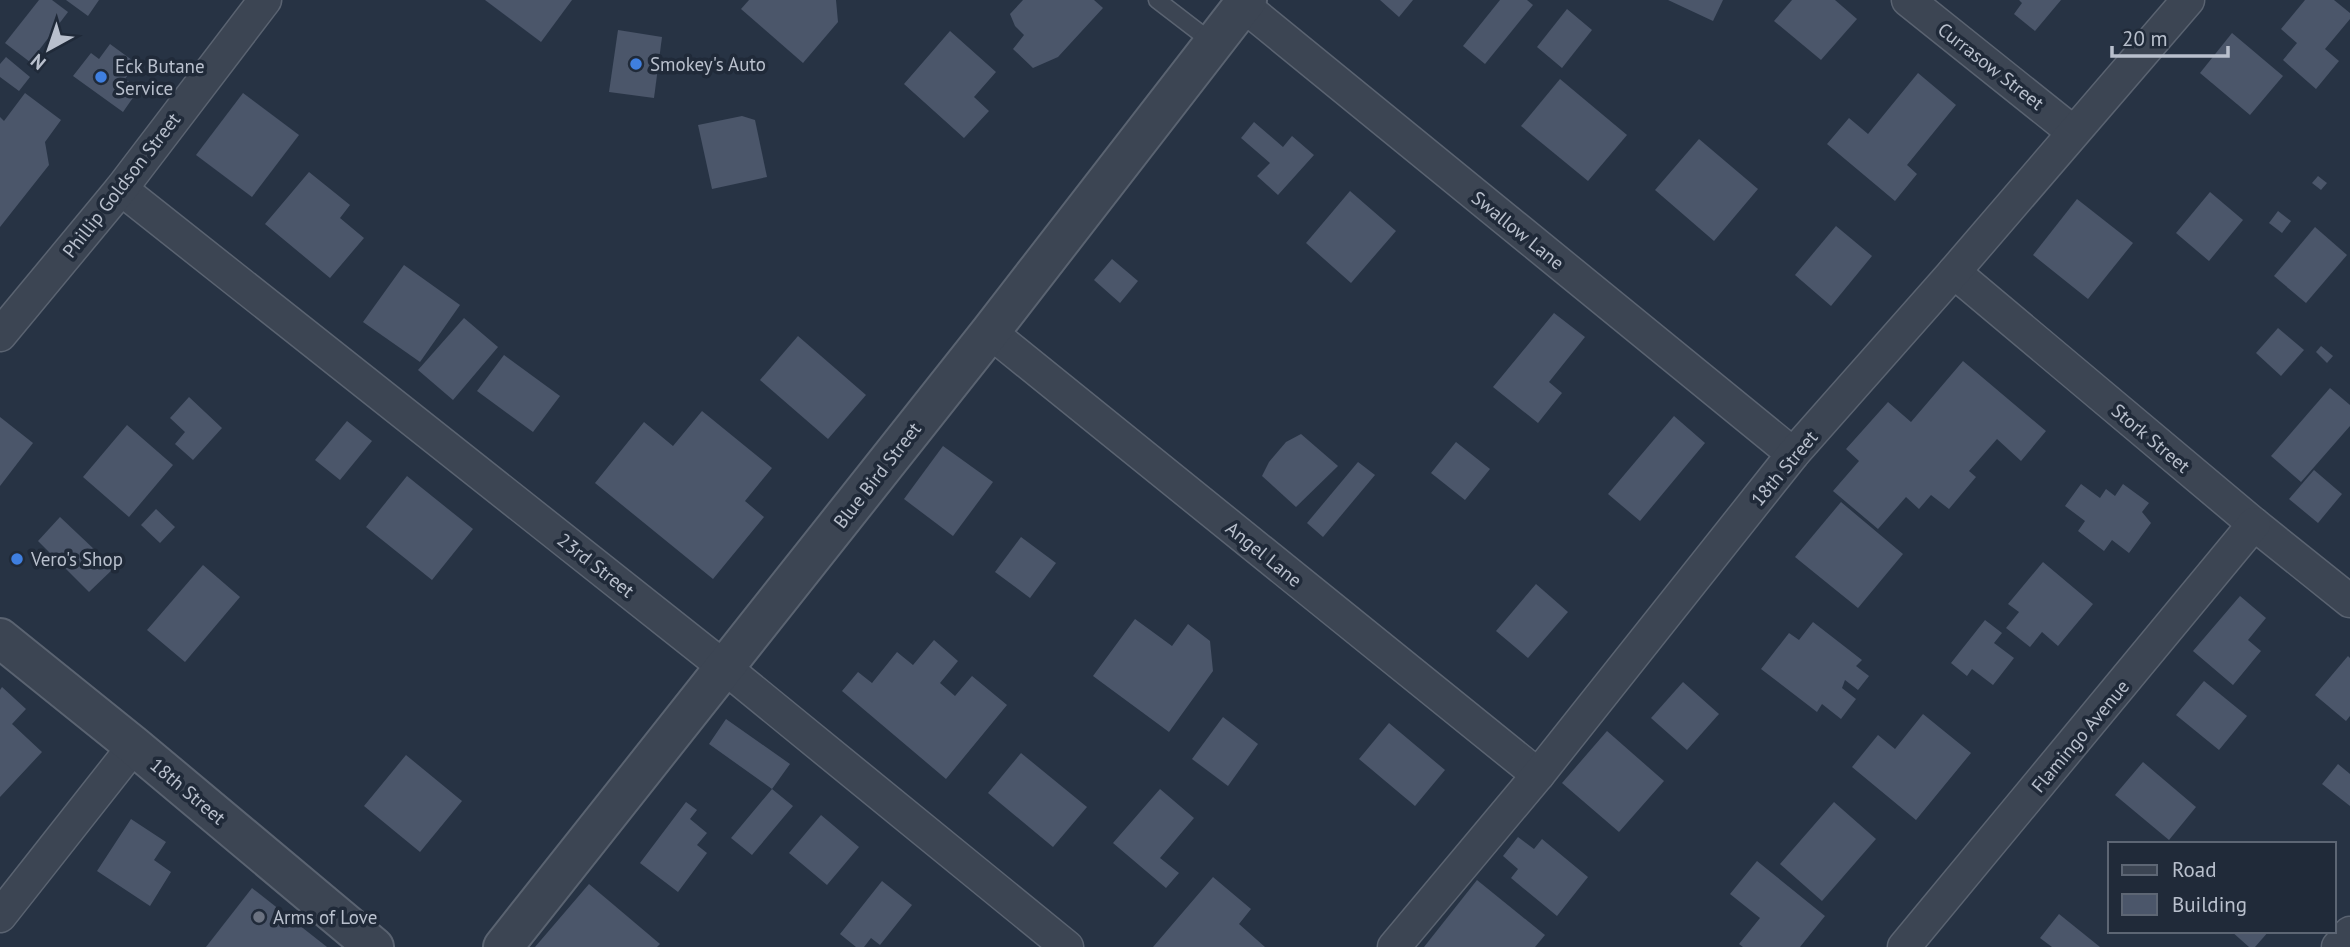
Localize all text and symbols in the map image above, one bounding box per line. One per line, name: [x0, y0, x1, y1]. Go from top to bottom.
north arrow: [14, 14, 84, 84]
scale bar: [2112, 14, 2228, 58]
street label: Currasow Street: [1933, 17, 2049, 115]
text: 20 m: [2122, 25, 2168, 52]
text: N: [26, 49, 51, 75]
place label: Smokey's Auto: [650, 52, 766, 76]
place label: Eck Butane Service: [115, 54, 205, 100]
marker: Smokey's Auto: [628, 56, 644, 72]
marker: Eck Butane Service: [93, 69, 109, 85]
street label: Phillip Goldson Street: [57, 107, 185, 262]
street label: Swallow Lane: [1467, 185, 1569, 275]
street label: Stork Street: [2107, 398, 2196, 478]
street label: Blue Bird Street: [828, 417, 926, 533]
street label: 18th Street: [1746, 425, 1823, 511]
street label: Angel Lane: [1221, 516, 1307, 592]
street label: 23rd Street: [553, 528, 640, 603]
place label: Vero's Shop: [30, 547, 123, 571]
marker: Vero's Shop: [9, 551, 25, 567]
street label: Flamingo Avenue: [2026, 675, 2134, 797]
street label: 18th Street: [145, 753, 231, 830]
legend: [2108, 842, 2336, 933]
text: Road: [2172, 856, 2216, 883]
text: Building: [2172, 891, 2247, 918]
place label: Arms of Love: [273, 905, 377, 929]
marker: Arms of Love: [251, 909, 267, 925]

